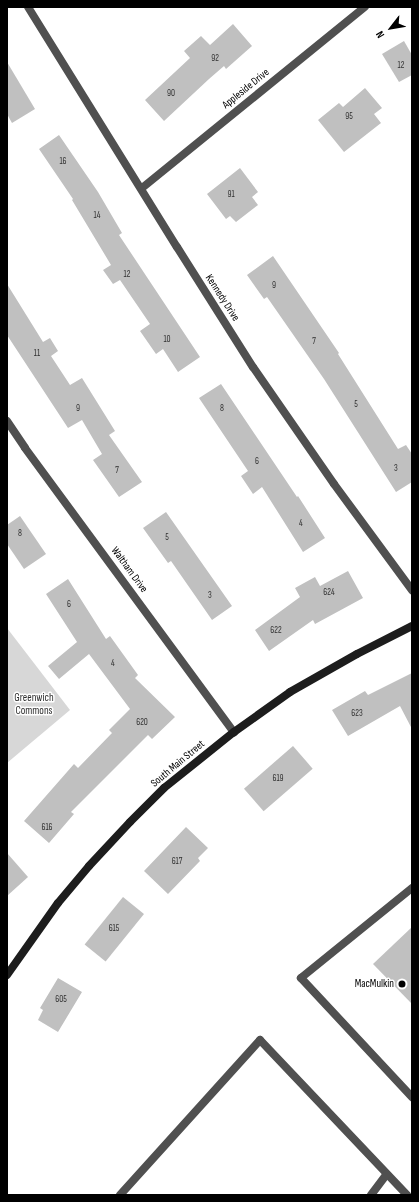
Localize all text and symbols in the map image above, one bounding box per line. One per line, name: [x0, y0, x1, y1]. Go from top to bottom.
north arrow: [371, 8, 411, 48]
text: N: [373, 29, 387, 40]
house number: 92: [211, 54, 219, 64]
house number: 12: [398, 61, 404, 71]
street label: Appleside Drive: [220, 66, 272, 112]
house number: 90: [167, 89, 175, 99]
house number: 95: [345, 112, 353, 122]
house number: 16: [59, 157, 67, 167]
house number: 91: [227, 190, 235, 200]
house number: 14: [94, 211, 100, 221]
house number: 12: [124, 270, 130, 280]
street label: Kennedy Drive: [202, 272, 242, 324]
house number: 9: [272, 281, 276, 291]
house number: 10: [163, 335, 171, 345]
house number: 7: [312, 337, 316, 347]
house number: 11: [34, 349, 40, 359]
house number: 5: [354, 400, 358, 410]
house number: 9: [76, 404, 80, 414]
house number: 8: [220, 404, 224, 414]
house number: 6: [255, 457, 259, 467]
house number: 3: [394, 464, 398, 474]
house number: 7: [115, 466, 119, 476]
house number: 4: [299, 519, 303, 529]
house number: 8: [18, 529, 22, 539]
house number: 5: [165, 533, 169, 543]
street label: Waltham Drive: [108, 544, 150, 596]
house number: 624: [323, 588, 335, 598]
house number: 3: [208, 591, 212, 601]
house number: 6: [67, 600, 71, 610]
house number: 622: [270, 626, 282, 636]
house number: 4: [111, 659, 115, 669]
park label: Greenwich Commons: [14, 692, 54, 718]
house number: 623: [351, 709, 363, 719]
house number: 620: [136, 718, 148, 728]
street label: South Main Street: [148, 738, 208, 790]
house number: 619: [272, 774, 284, 784]
house number: 616: [41, 823, 53, 833]
house number: 617: [172, 857, 182, 867]
house number: 615: [109, 924, 119, 934]
place label: MacMulkin: [355, 977, 394, 991]
marker: MacMulkin: [397, 979, 407, 989]
house number: 605: [55, 995, 67, 1005]

